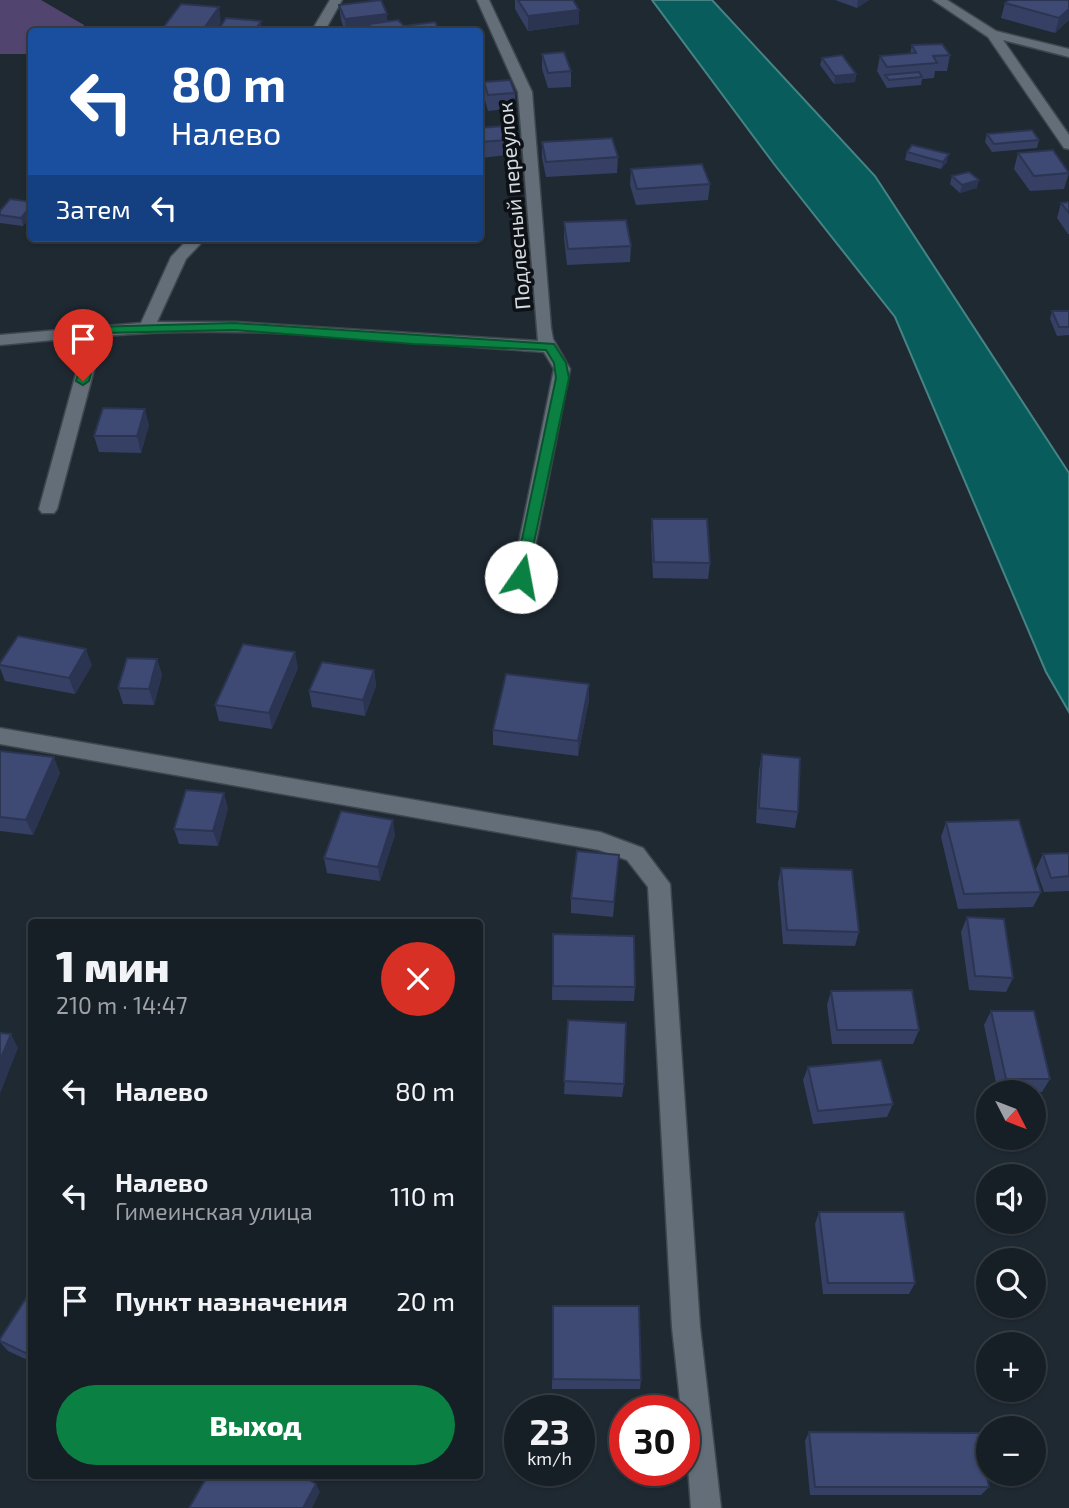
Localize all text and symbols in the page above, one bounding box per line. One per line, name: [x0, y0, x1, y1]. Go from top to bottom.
text: 80 m: [171, 53, 286, 112]
icon: left: [56, 56, 147, 147]
street label: Подлесный переулок: [491, 101, 536, 311]
text: Налево: [171, 113, 281, 151]
icon: left: [145, 189, 183, 227]
text: Затем: [56, 193, 131, 224]
pin: [53, 309, 113, 381]
icon: arrive: [64, 320, 102, 358]
position arrow: [484, 540, 558, 614]
text: 1 мин: [56, 940, 170, 990]
button: close: [381, 942, 455, 1016]
text: 210 m · 14:47: [56, 991, 188, 1019]
icon: left: [56, 1072, 94, 1110]
text: Налево: [115, 1075, 208, 1106]
text: 80 m: [395, 1075, 455, 1106]
north arrow: [976, 1080, 1046, 1150]
map controls: [976, 1080, 1046, 1486]
button: sound: [976, 1164, 1046, 1234]
text: Налево: [115, 1166, 208, 1197]
icon: left: [56, 1177, 94, 1215]
text: 110 m: [390, 1180, 455, 1211]
text: Гимеинская улица: [115, 1197, 313, 1225]
button: search: [976, 1248, 1046, 1318]
icon: arrive: [56, 1282, 94, 1320]
text: Пункт назначения: [115, 1285, 348, 1316]
text: 20 m: [396, 1285, 455, 1316]
button: +: [976, 1332, 1046, 1402]
button: Выход: [56, 1385, 455, 1465]
speed limit sign: 30: [609, 1395, 700, 1486]
text: 23: [529, 1410, 570, 1452]
button: −: [976, 1416, 1046, 1486]
text: km/h: [527, 1447, 572, 1469]

